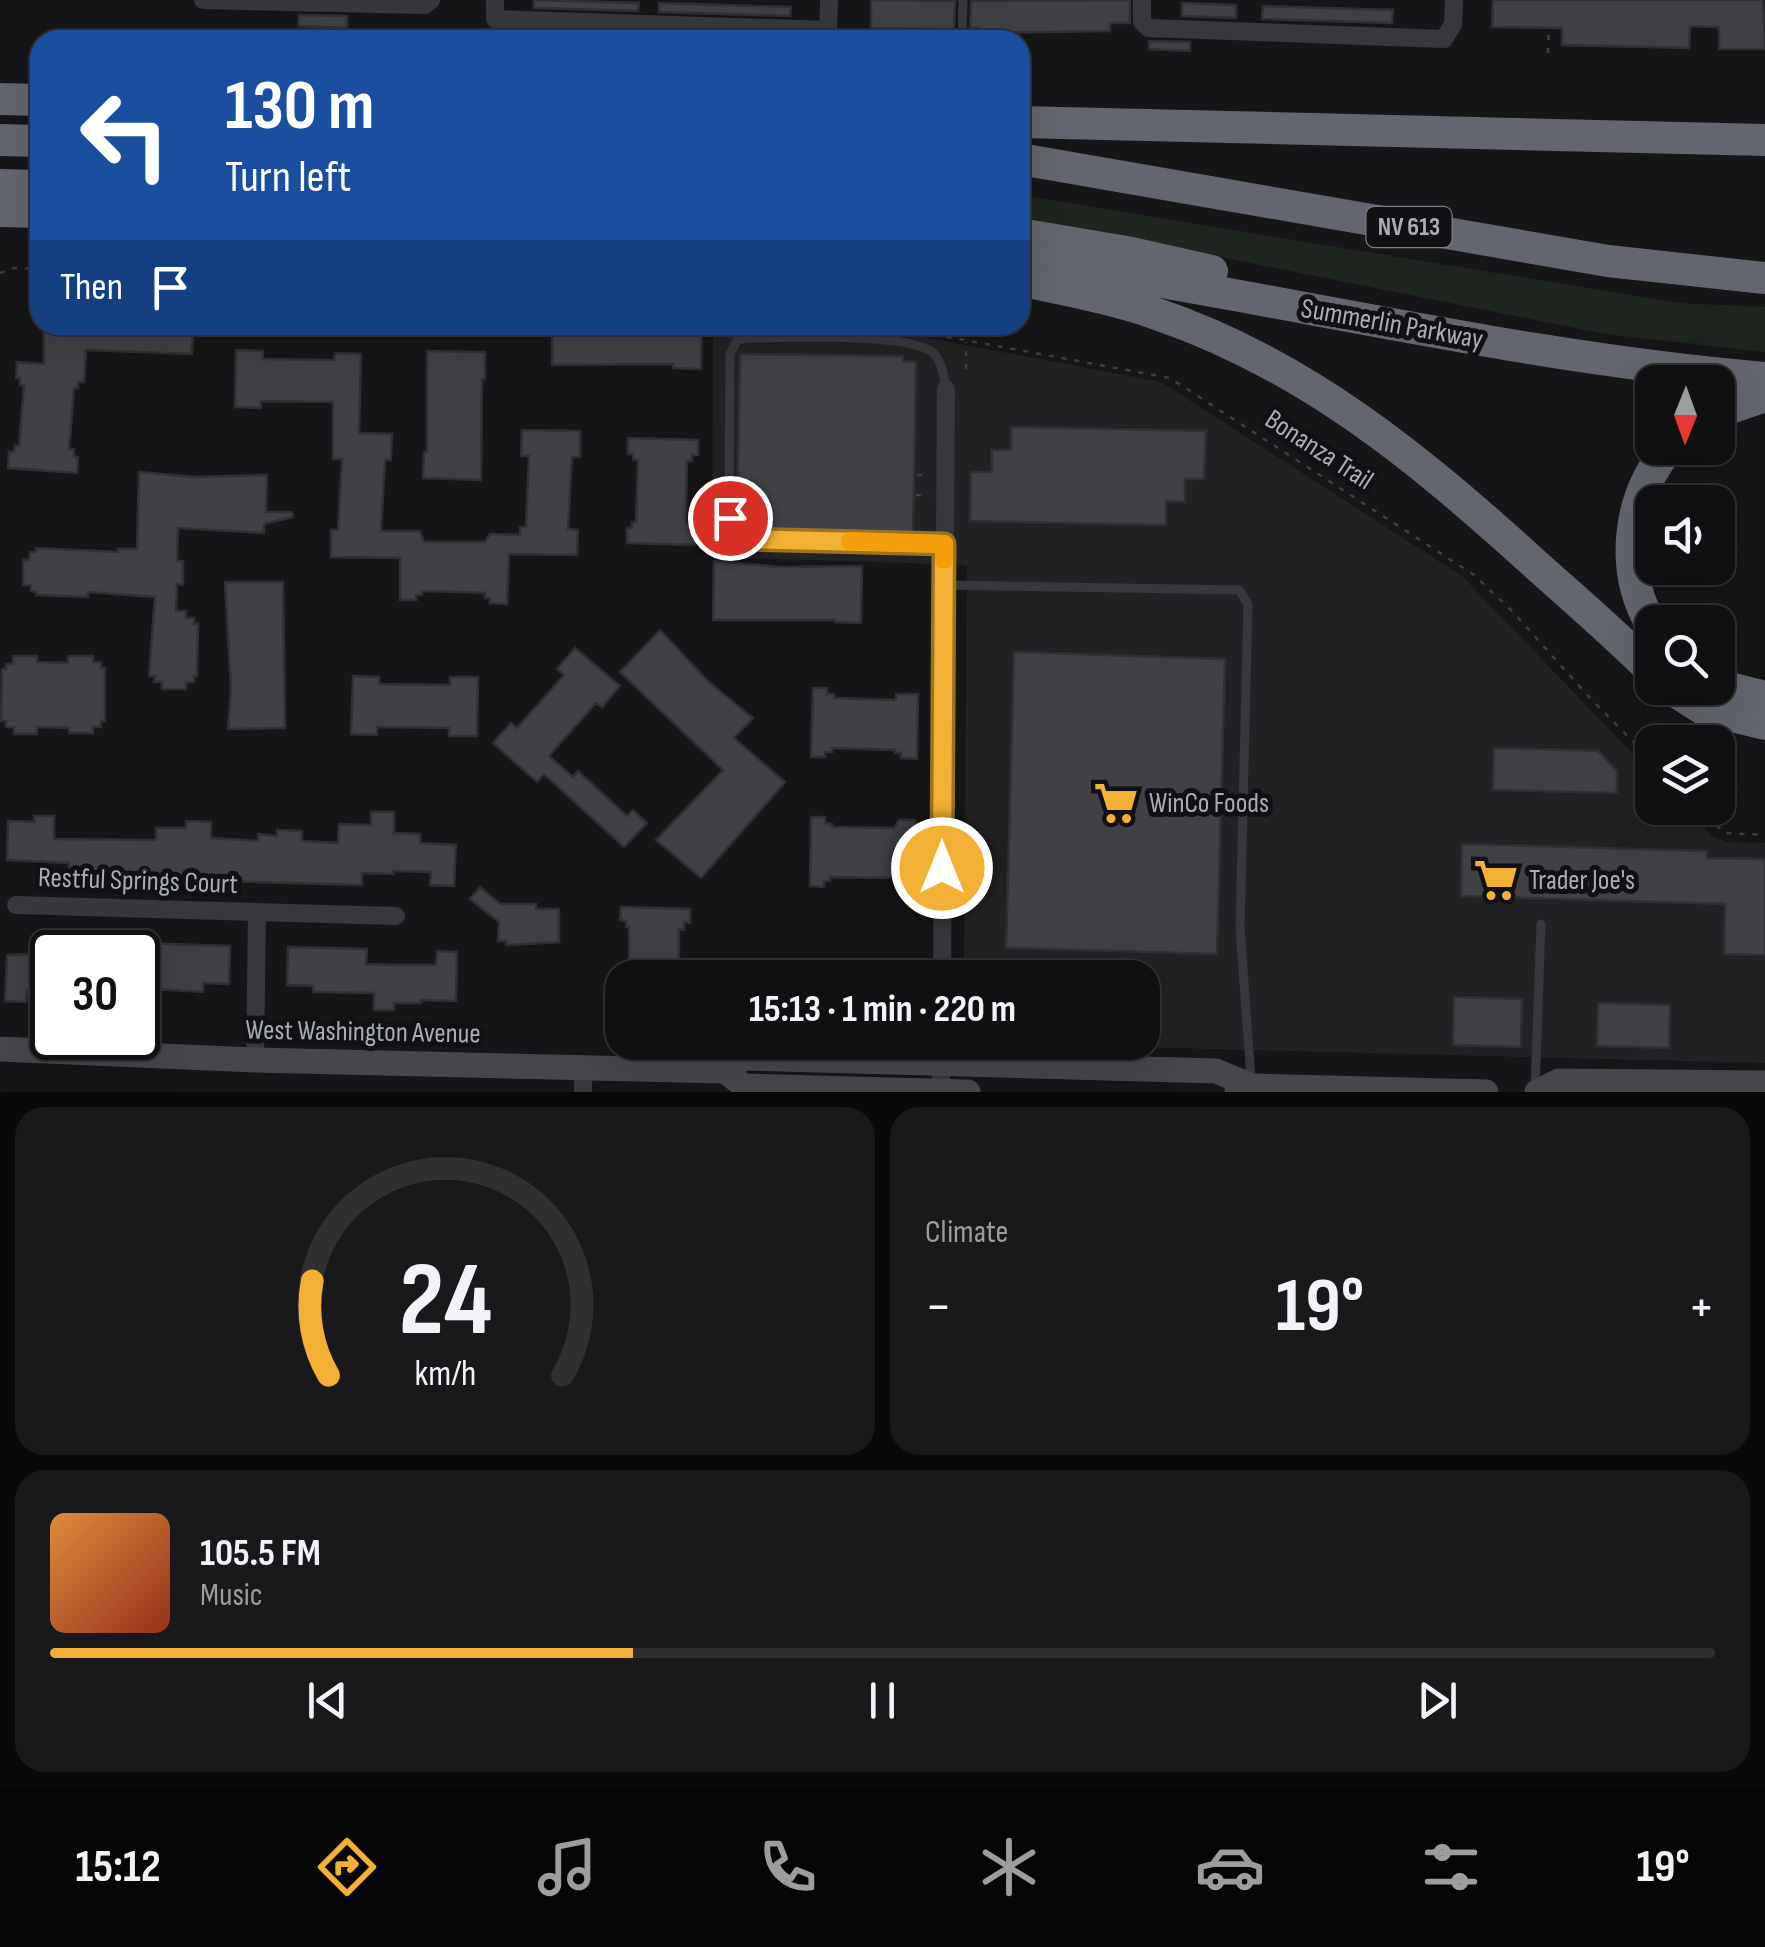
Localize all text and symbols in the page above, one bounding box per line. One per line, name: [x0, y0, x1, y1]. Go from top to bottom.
text: 130 m: [225, 65, 374, 149]
icon: left: [60, 70, 190, 200]
text: Turn left: [225, 150, 351, 205]
road number: NV 613: [1366, 207, 1452, 247]
icon: arrive: [143, 260, 198, 315]
text: Then: [60, 265, 123, 310]
street label: Summerlin Parkway: [1298, 292, 1486, 356]
north arrow: [1635, 365, 1735, 465]
map controls: [1635, 365, 1735, 825]
street label: Bonanza Trail: [1259, 403, 1379, 497]
pin: [688, 476, 773, 561]
button: sound: [1635, 485, 1735, 585]
icon: arrive: [703, 491, 758, 546]
button: search: [1635, 605, 1735, 705]
button: layers: [1635, 725, 1735, 825]
supermarket icon: WinCo Foods: [1092, 779, 1140, 827]
place label: WinCo Foods: [1149, 787, 1269, 820]
position arrow: [890, 816, 994, 920]
supermarket icon: Trader Joe's: [1472, 856, 1520, 904]
street label: Restful Springs Court: [37, 861, 239, 901]
place label: Trader Joe's: [1529, 864, 1635, 897]
speed limit sign: 30: [30, 930, 160, 1060]
text: 15:13 · 1 min · 220 m: [749, 987, 1016, 1032]
street label: West Washington Avenue: [245, 1013, 481, 1051]
text: Climate: [925, 1213, 1008, 1252]
text: 24: [398, 1239, 492, 1364]
text: 19°: [1276, 1262, 1364, 1353]
text: −: [925, 1274, 952, 1341]
text: +: [1688, 1274, 1715, 1341]
text: km/h: [414, 1353, 476, 1396]
text: 105.5 FM: [200, 1531, 321, 1576]
text: Music: [200, 1576, 263, 1615]
icon: previous: [300, 1673, 355, 1728]
icon: pause: [855, 1673, 910, 1728]
icon: next: [1410, 1673, 1465, 1728]
icon: directions: [312, 1832, 382, 1902]
icon: music: [532, 1832, 602, 1902]
icon: phone: [753, 1832, 823, 1902]
icon: climate: [974, 1832, 1044, 1902]
icon: car: [1195, 1832, 1265, 1902]
icon: filters: [1416, 1832, 1486, 1902]
text: 15:12: [75, 1840, 161, 1895]
text: 19°: [1636, 1840, 1690, 1895]

